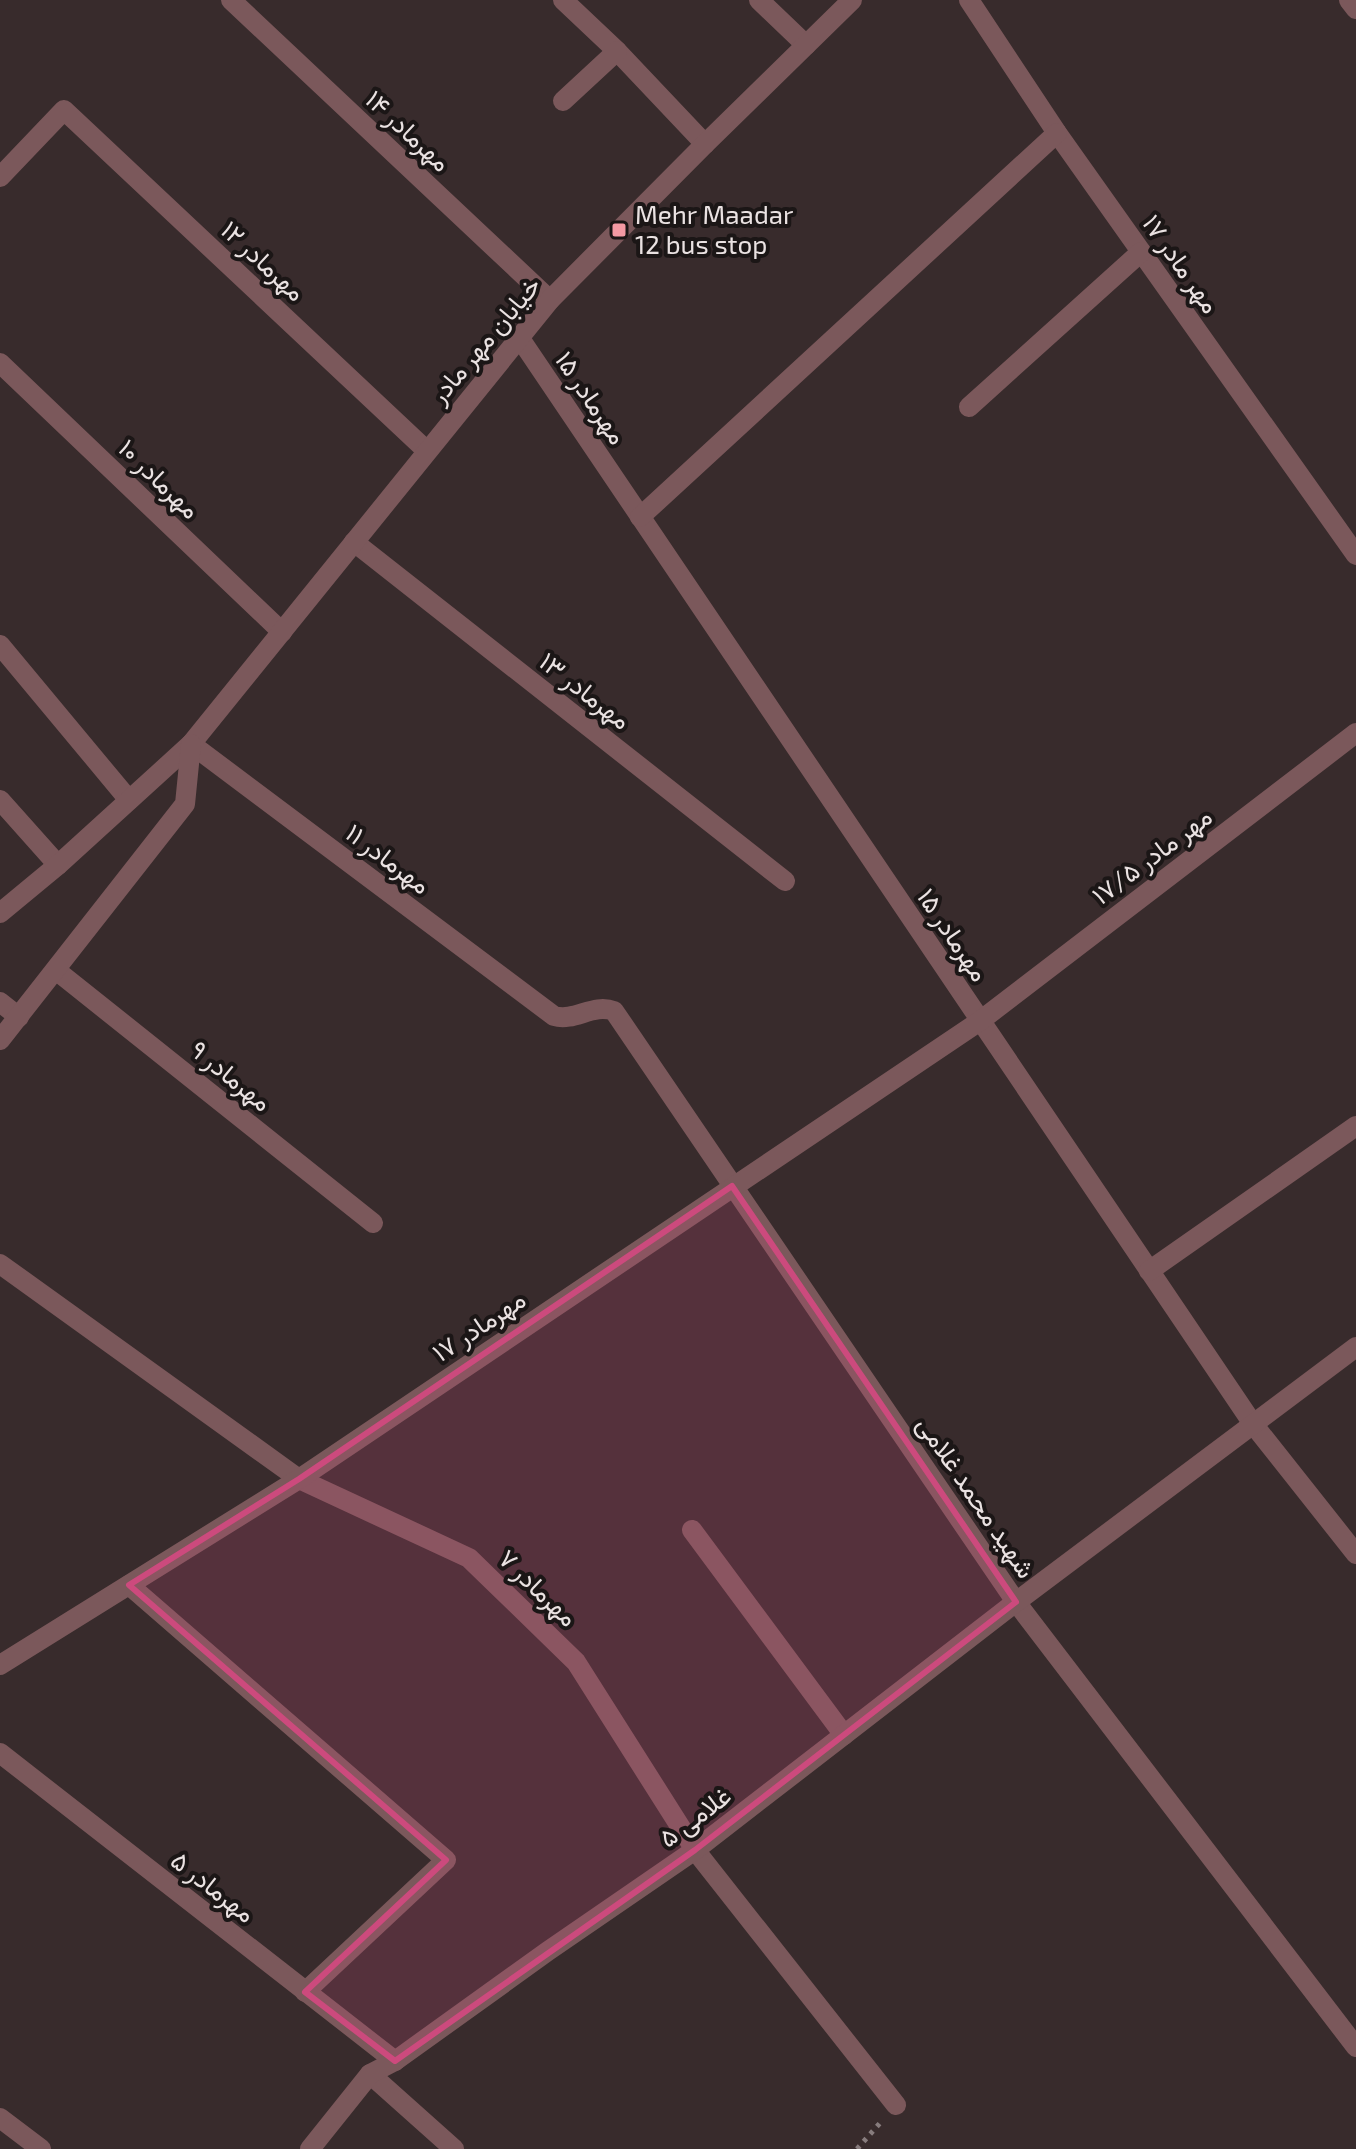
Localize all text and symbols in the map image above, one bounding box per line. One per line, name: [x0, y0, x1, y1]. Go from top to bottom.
street label: مهرمادر ۱۴: [359, 83, 458, 179]
place label: Mehr Maadar 12 bus stop: [635, 198, 794, 259]
street label: مهر مادر ۱۷: [1135, 208, 1227, 320]
street label: مهرمادر ۱۲: [214, 213, 313, 308]
marker: Mehr Maadar 12 bus stop: [610, 221, 628, 239]
street label: خیابان مهر مادر: [421, 269, 547, 411]
street label: مهرمادر ۱۵: [548, 345, 635, 451]
street label: مهرمادر ۱۰: [112, 432, 207, 526]
street label: مهرمادر ۱۳: [533, 645, 638, 737]
street label: مهر مادر ۱۷/۵: [1085, 800, 1218, 912]
street label: مهرمادر ۱۱: [339, 816, 437, 901]
street label: مهرمادر ۱۵: [910, 882, 997, 988]
street label: مهرمادر ۹: [184, 1033, 279, 1118]
street label: مهرمادر ۱۷: [426, 1282, 532, 1369]
street label: شهید محمد غلامی: [910, 1409, 1043, 1584]
street label: مهرمادر ۷: [492, 1542, 585, 1634]
street label: غلامی ۵: [652, 1779, 737, 1854]
street label: مهرمادر ۵: [165, 1843, 262, 1930]

